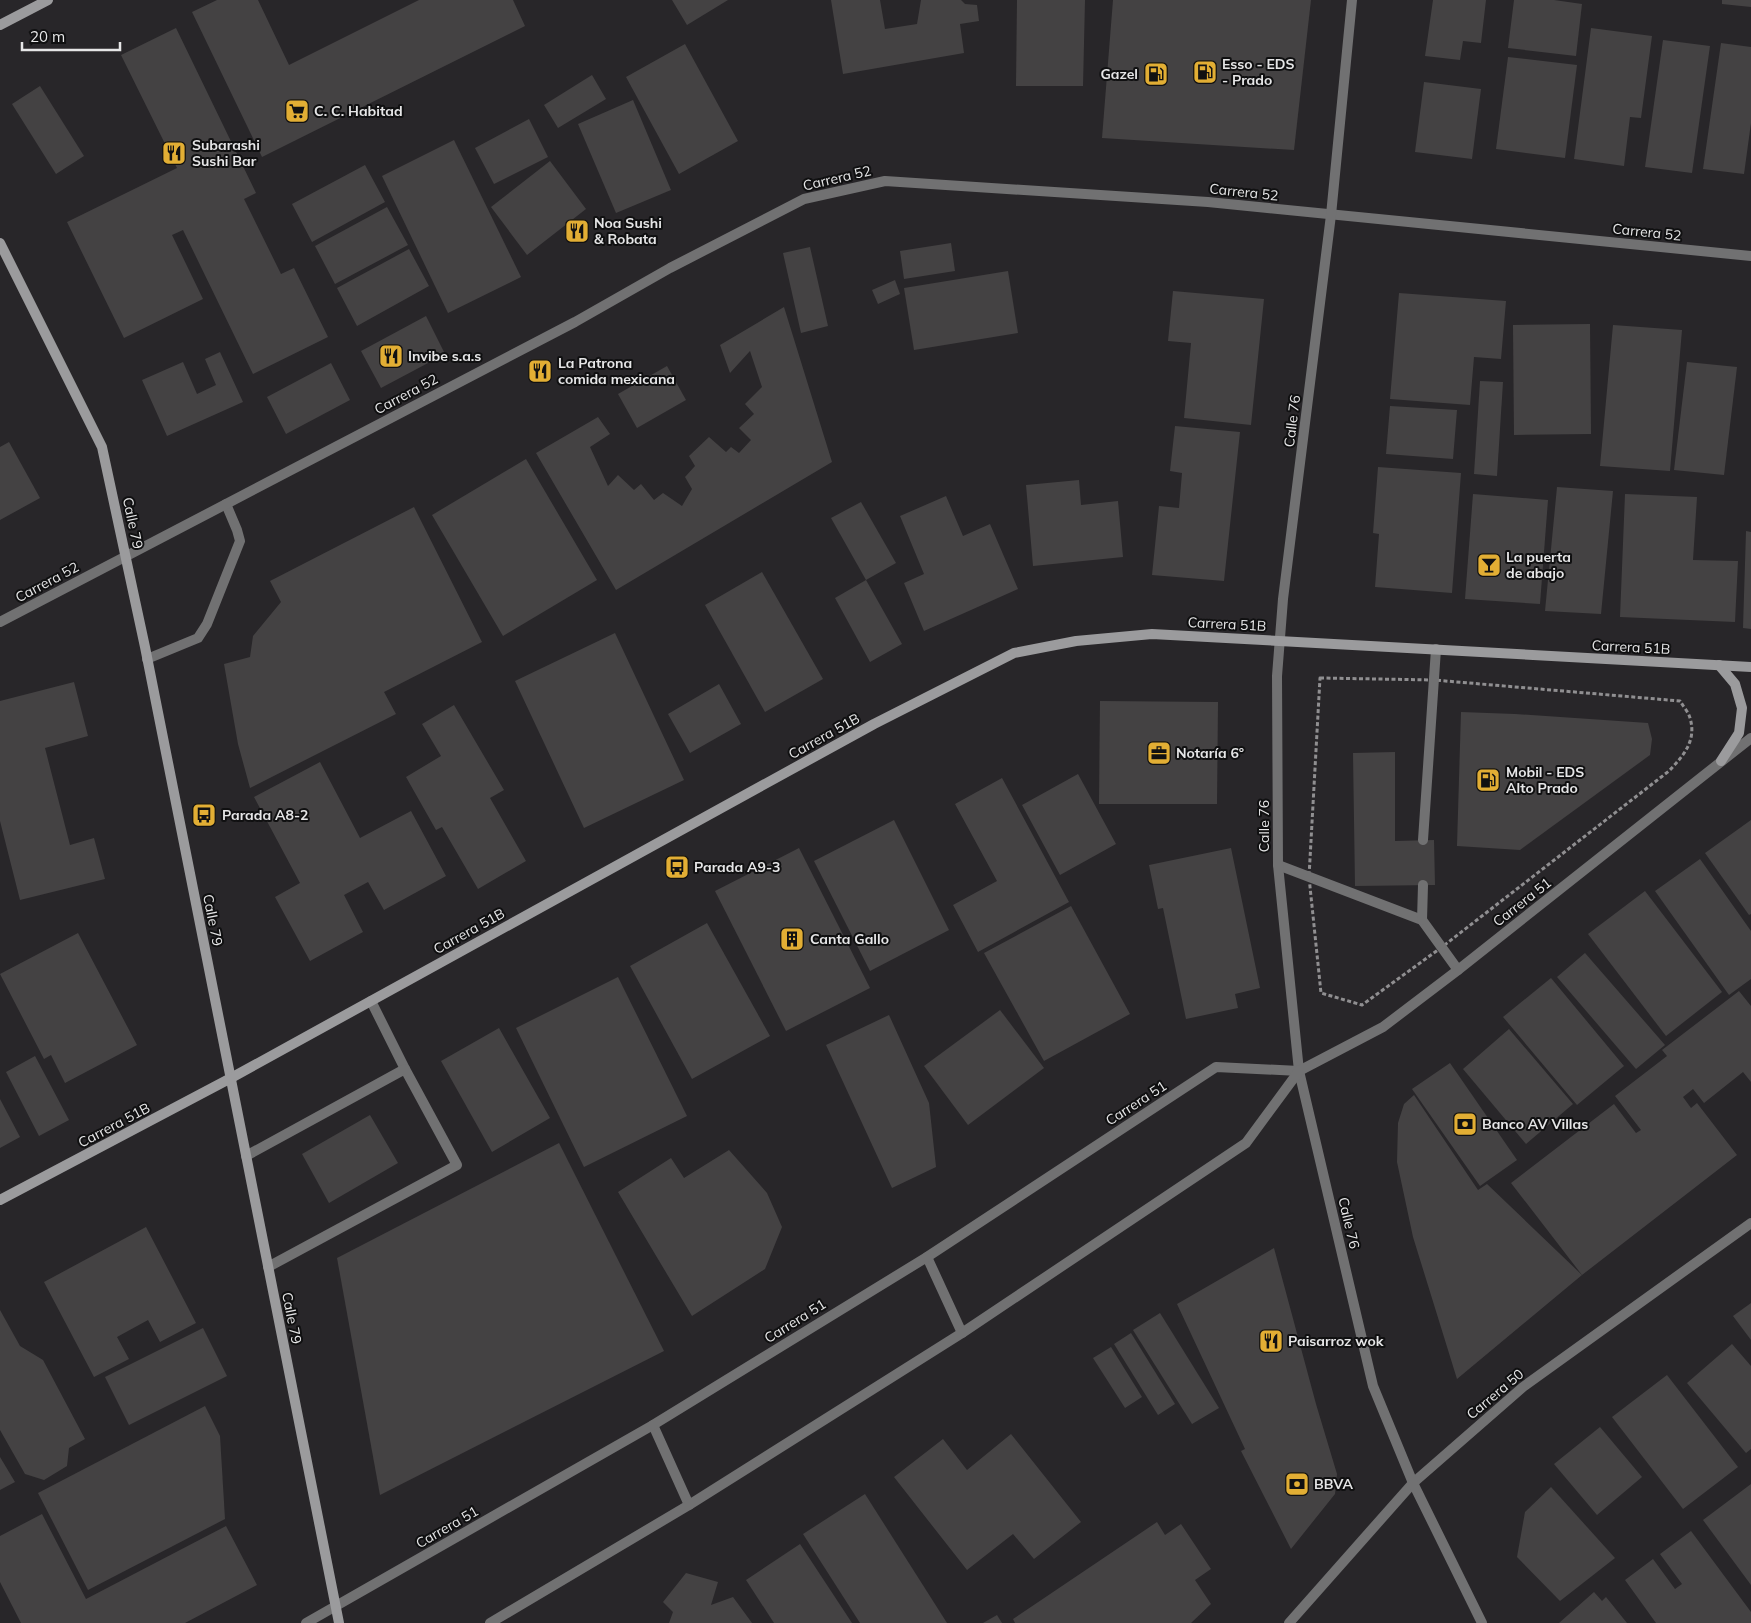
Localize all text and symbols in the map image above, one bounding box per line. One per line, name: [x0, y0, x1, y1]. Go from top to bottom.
scale bar: [22, 20, 120, 52]
text: 20 m: [30, 27, 65, 46]
place label: Esso - EDS - Prado: [1222, 55, 1294, 89]
fuel station icon: Esso - EDS - Prado: [1192, 59, 1218, 85]
fuel station icon: Gazel: [1143, 61, 1169, 87]
place label: Gazel: [1100, 65, 1138, 83]
supermarket icon: C. C. Habitad: [284, 98, 310, 124]
place label: C. C. Habitad: [314, 102, 403, 120]
place label: Subarashi Sushi Bar: [192, 136, 260, 170]
restaurant icon: Subarashi Sushi Bar: [161, 140, 187, 166]
street label: Carrera 52: [801, 161, 873, 195]
street label: Carrera 52: [1209, 179, 1279, 205]
place label: Noa Sushi & Robata: [594, 214, 662, 248]
restaurant icon: Noa Sushi & Robata: [564, 218, 590, 244]
street label: Carrera 52: [1612, 219, 1682, 245]
restaurant icon: Invibe s.a.s: [378, 343, 404, 369]
place label: Invibe s.a.s: [408, 347, 481, 365]
place label: La Patrona comida mexicana: [558, 354, 675, 388]
restaurant icon: La Patrona comida mexicana: [527, 358, 553, 384]
street label: Carrera 52: [371, 370, 441, 418]
street label: Calle 76: [1280, 394, 1304, 448]
street label: Calle 79: [119, 495, 147, 551]
place label: La puerta de abajo: [1506, 548, 1571, 582]
bar icon: La puerta de abajo: [1476, 552, 1502, 578]
street label: Carrera 52: [12, 558, 82, 606]
street label: Carrera 51B: [1187, 613, 1267, 635]
street label: Carrera 51B: [1591, 636, 1671, 658]
street label: Carrera 51B: [785, 709, 863, 763]
office icon: Notaría 6°: [1146, 740, 1172, 766]
place label: Notaría 6°: [1176, 744, 1244, 762]
place label: Mobil - EDS Alto Prado: [1506, 763, 1584, 797]
fuel station icon: Mobil - EDS Alto Prado: [1475, 767, 1501, 793]
street label: Calle 76: [1255, 800, 1273, 852]
bus stop icon: Parada A8-2: [191, 802, 217, 828]
place label: Parada A8-2: [222, 806, 308, 824]
bus stop icon: Parada A9-3: [664, 854, 690, 880]
place label: Parada A9-3: [694, 858, 780, 876]
street label: Carrera 51: [1489, 874, 1555, 930]
street label: Calle 79: [199, 893, 227, 947]
street label: Carrera 51B: [430, 904, 508, 958]
building icon: Canta Gallo: [779, 926, 805, 952]
place label: Canta Gallo: [810, 930, 889, 948]
street label: Carrera 51: [1102, 1077, 1170, 1129]
street label: Carrera 51B: [75, 1099, 153, 1151]
bank icon: Banco AV Villas: [1452, 1111, 1478, 1137]
place label: Banco AV Villas: [1482, 1115, 1588, 1133]
street label: Calle 76: [1334, 1195, 1364, 1251]
street label: Calle 79: [278, 1291, 306, 1345]
street label: Carrera 51: [761, 1295, 829, 1347]
restaurant icon: Paisarroz wok: [1258, 1328, 1284, 1354]
place label: Paisarroz wok: [1288, 1332, 1384, 1350]
street label: Carrera 50: [1463, 1365, 1527, 1423]
bank icon: BBVA: [1284, 1471, 1310, 1497]
place label: BBVA: [1314, 1475, 1353, 1493]
street label: Carrera 51: [412, 1502, 482, 1552]

